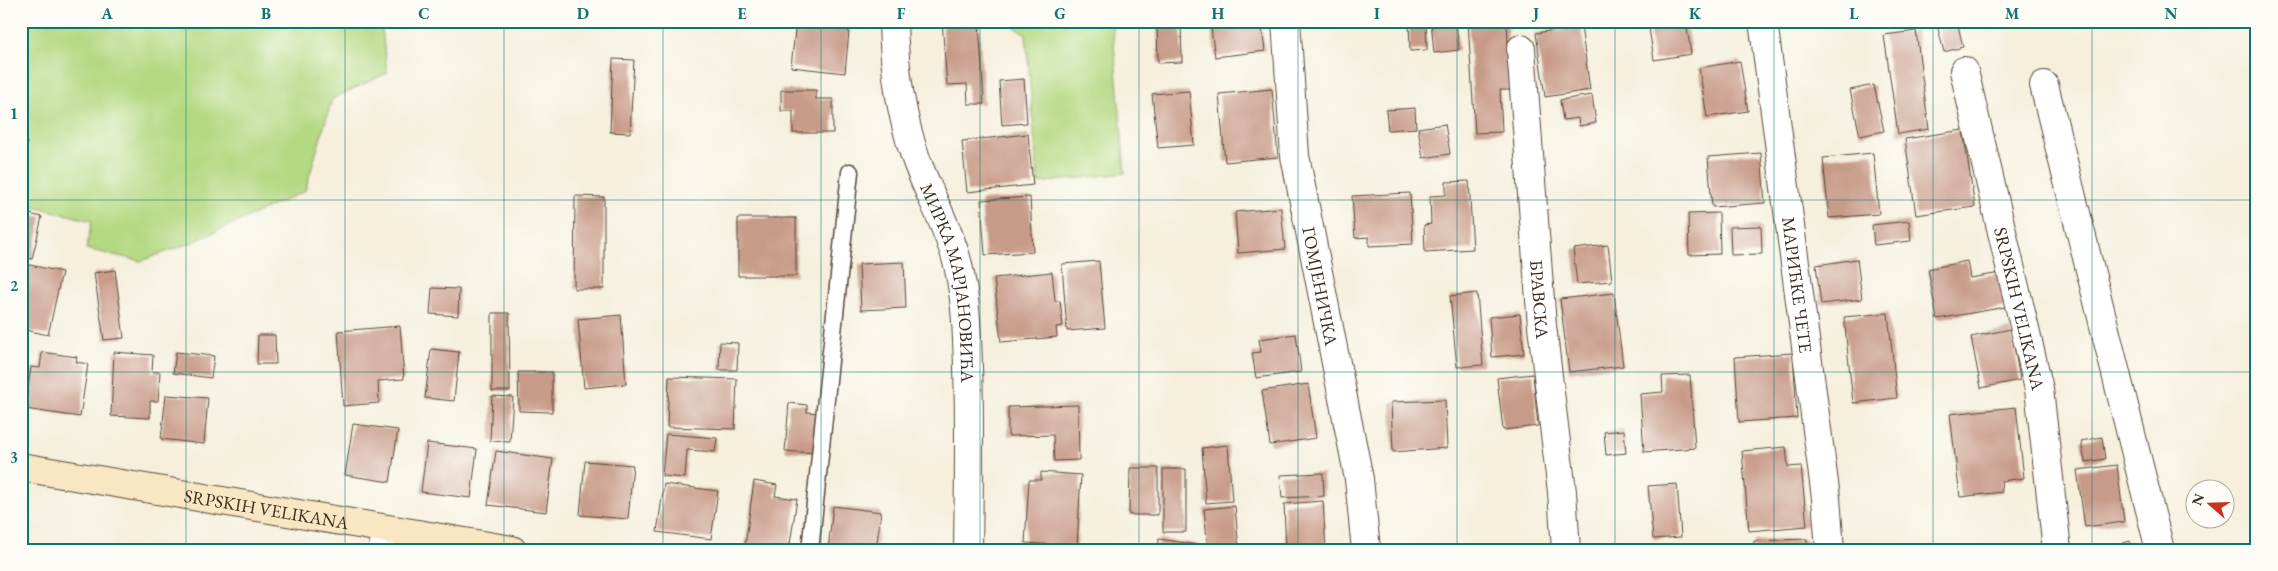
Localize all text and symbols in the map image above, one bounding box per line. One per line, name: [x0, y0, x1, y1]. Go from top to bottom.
text: A: [100, 3, 113, 24]
text: B: [261, 3, 271, 24]
text: C: [418, 3, 430, 24]
text: D: [577, 3, 589, 24]
text: E: [737, 3, 747, 24]
text: F: [897, 3, 906, 24]
text: G: [1054, 3, 1066, 24]
text: H: [1212, 3, 1225, 24]
text: I: [1374, 3, 1380, 24]
text: J: [1531, 3, 1539, 24]
text: K: [1689, 3, 1702, 24]
text: L: [1849, 3, 1859, 24]
text: M: [2005, 3, 2020, 24]
text: N: [2165, 3, 2178, 24]
text: 1: [10, 103, 18, 124]
street label: МИРКА МАРЈАНОВИЋА: [916, 179, 980, 383]
street label: МАРИЋКЕ ЧЕТЕ: [1777, 215, 1818, 354]
street label: ГОМЈЕНИЧКА: [1298, 225, 1344, 348]
street label: SRPSKIH VELIKANA: [1990, 225, 2050, 393]
street label: БРАВСКА: [1526, 259, 1555, 341]
text: 2: [10, 275, 19, 296]
text: 3: [10, 447, 18, 468]
north arrow: [2186, 478, 2236, 528]
street label: SRPSKIH VELIKANA: [183, 483, 351, 534]
text: N: [2187, 491, 2208, 508]

